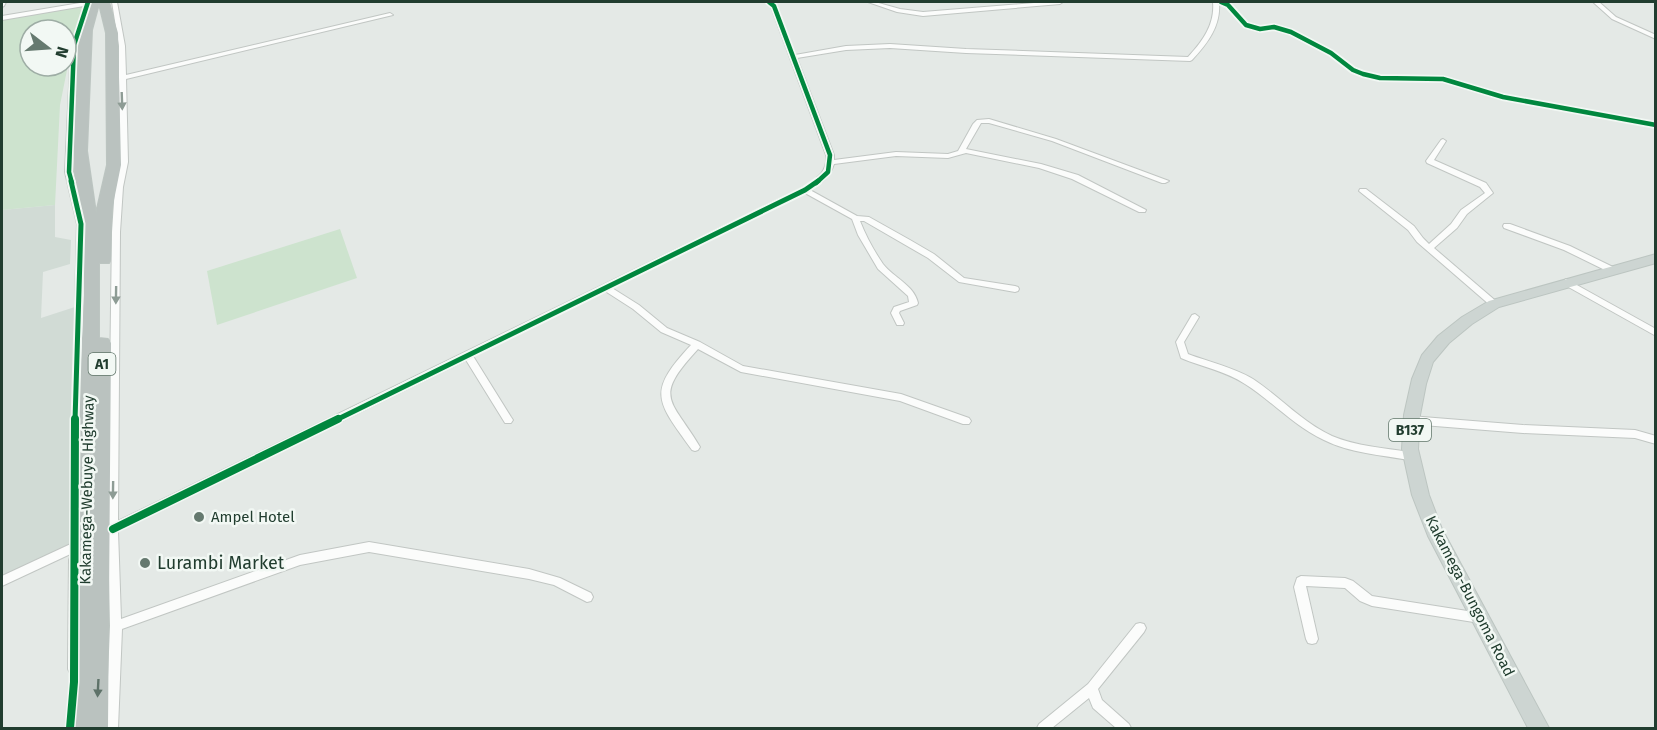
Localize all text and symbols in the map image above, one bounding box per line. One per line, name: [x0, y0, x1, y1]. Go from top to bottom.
north arrow: [18, 18, 78, 78]
text: N: [51, 44, 73, 60]
one-way arrow: [118, 92, 127, 111]
one-way arrow: [111, 286, 120, 305]
road number: A1: [88, 353, 116, 375]
street label: Kakamega-Webuye Highway: [76, 394, 98, 585]
road number: B137: [1389, 419, 1431, 441]
one-way arrow: [108, 481, 118, 500]
place label: Ampel Hotel: [211, 508, 295, 526]
marker: Ampel Hotel: [192, 510, 206, 524]
street label: Kakamega-Bungoma Road: [1422, 513, 1518, 679]
place label: Lurambi Market: [157, 552, 285, 574]
marker: Lurambi Market: [138, 556, 152, 570]
one-way arrow: [93, 678, 102, 697]

